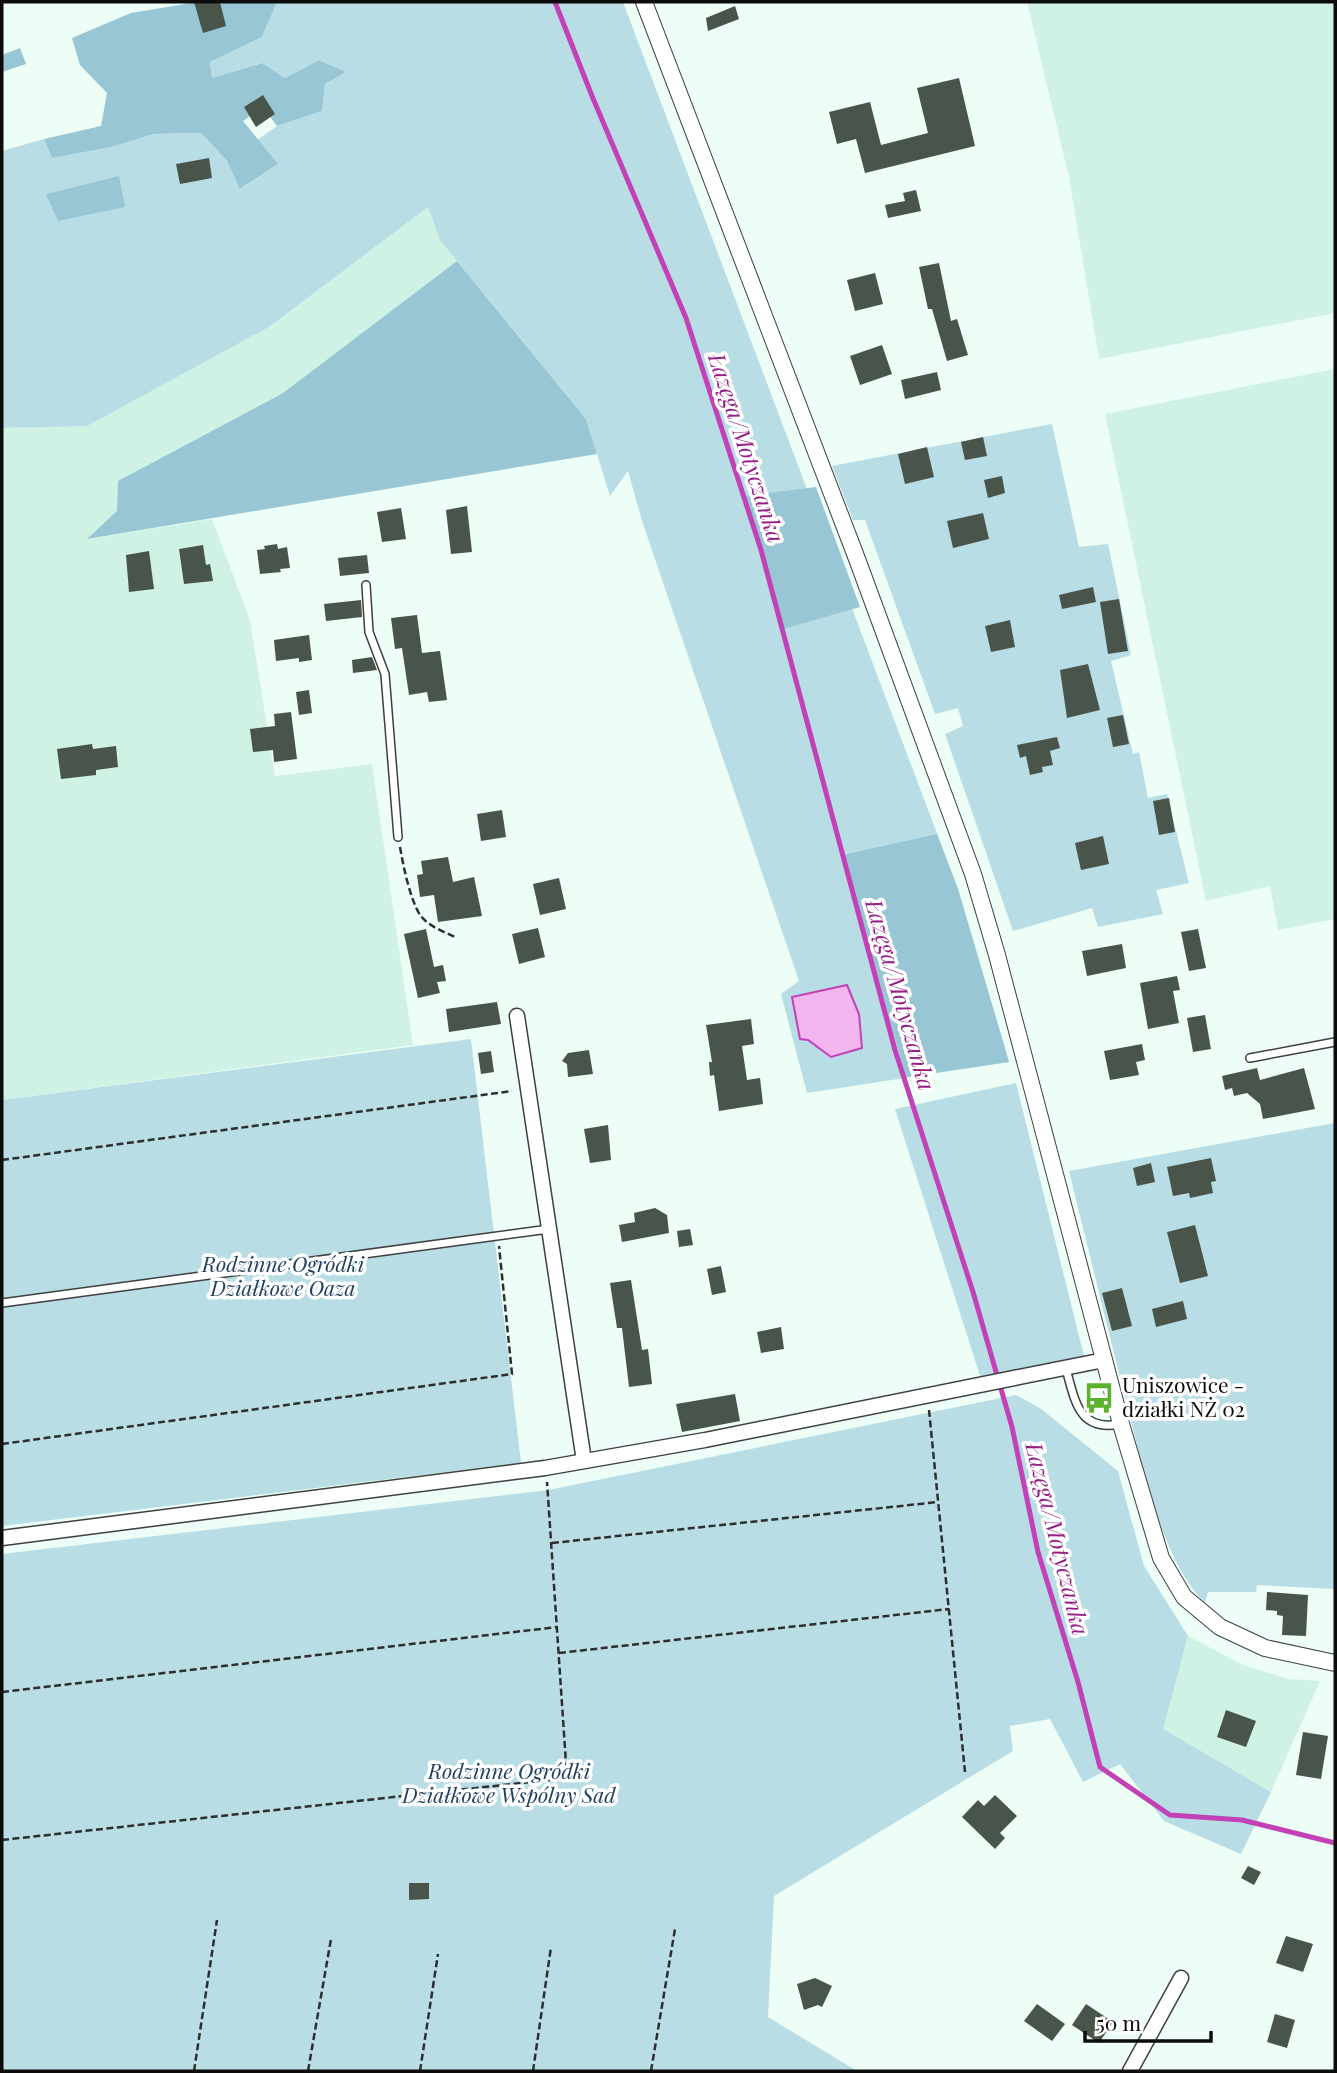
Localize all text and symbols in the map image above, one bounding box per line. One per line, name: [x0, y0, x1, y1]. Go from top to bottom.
water label: Łazęga/Motyczanka: [702, 348, 793, 546]
water label: Łazęga/Motyczanka: [859, 894, 944, 1094]
park label: Rodzinne Ogródki Działkowe Oaza: [201, 1249, 365, 1301]
place label: Uniszowice - działki NŻ 02: [1122, 1370, 1245, 1422]
bus stop icon: Uniszowice - działki NŻ 02: [1082, 1381, 1116, 1415]
water label: Łazęga/Motyczanka: [1019, 1438, 1097, 1638]
park label: Rodzinne Ogródki Działkowe Wspólny Sad: [401, 1756, 616, 1808]
scale bar: [1085, 2000, 1211, 2044]
text: 50 m: [1096, 2008, 1142, 2036]

